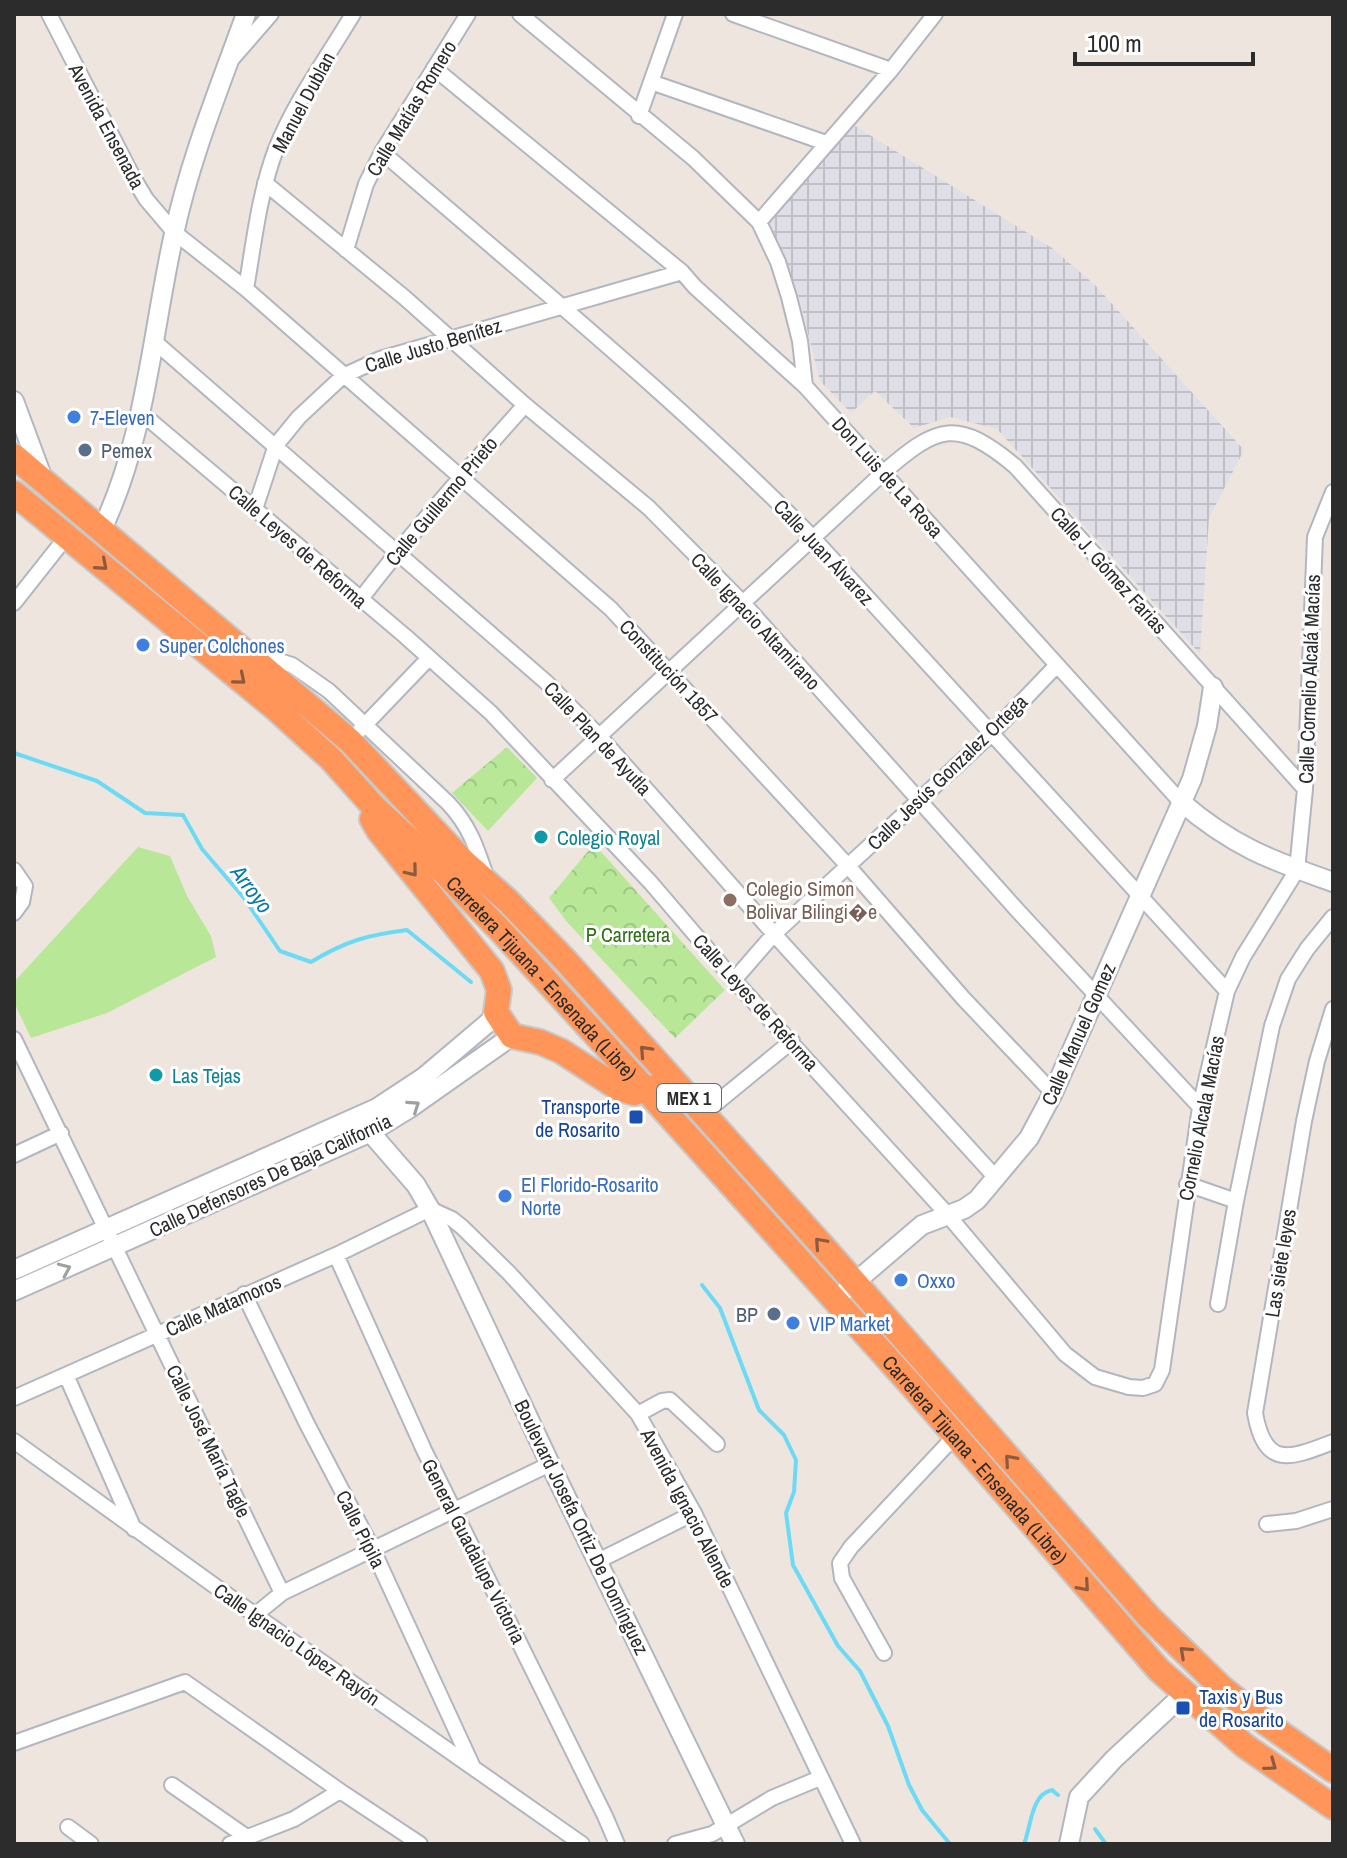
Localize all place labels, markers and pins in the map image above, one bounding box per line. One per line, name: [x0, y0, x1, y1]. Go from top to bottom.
place label: 7-Eleven: [90, 404, 155, 431]
marker: 7-Eleven: [65, 408, 83, 426]
place label: Pemex: [101, 437, 153, 464]
marker: Pemex: [76, 441, 94, 459]
place label: Super Colchones: [159, 632, 285, 659]
marker: Super Colchones: [134, 636, 152, 654]
place label: Colegio Royal: [557, 824, 660, 851]
marker: Colegio Royal: [532, 828, 550, 846]
place label: Colegio Simon Bolivar Bilingi�e: [746, 875, 877, 925]
marker: Colegio Simon Bolivar Bilingi�e: [721, 891, 739, 909]
place label: Las Tejas: [172, 1062, 241, 1089]
marker: Las Tejas: [147, 1066, 165, 1084]
place label: Transporte de Rosarito: [535, 1093, 620, 1143]
marker: Transporte de Rosarito: [627, 1108, 645, 1126]
place label: El Florido-Rosarito Norte: [521, 1171, 659, 1221]
marker: El Florido-Rosarito Norte: [496, 1187, 514, 1205]
place label: Oxxo: [917, 1267, 955, 1294]
marker: Oxxo: [892, 1271, 910, 1289]
place label: BP: [736, 1301, 758, 1328]
marker: BP: [765, 1305, 783, 1323]
place label: VIP Market: [809, 1310, 890, 1337]
marker: VIP Market: [784, 1314, 802, 1332]
place label: Taxis y Bus de Rosarito: [1199, 1683, 1284, 1733]
marker: Taxis y Bus de Rosarito: [1174, 1699, 1192, 1717]

